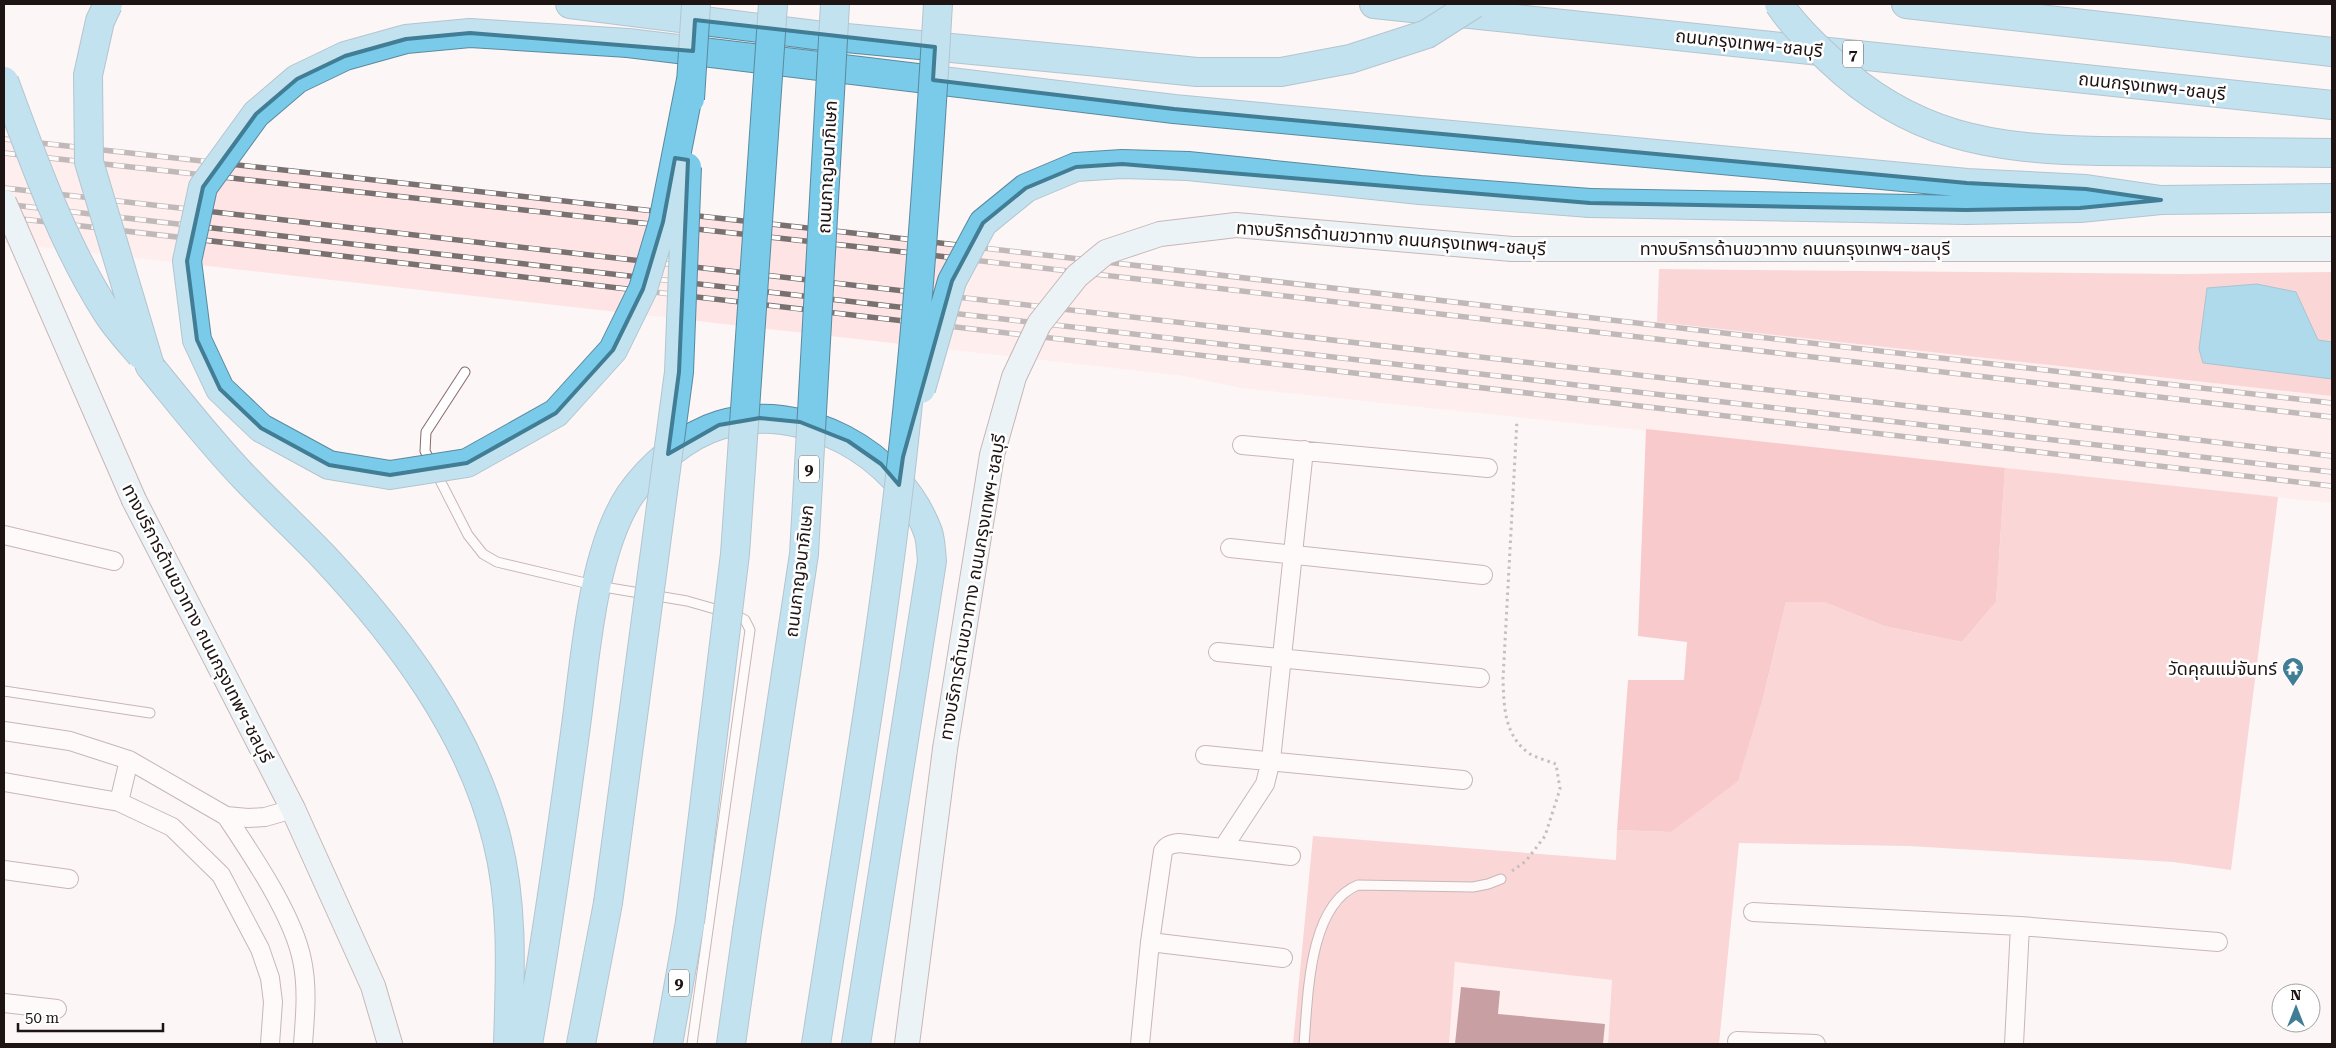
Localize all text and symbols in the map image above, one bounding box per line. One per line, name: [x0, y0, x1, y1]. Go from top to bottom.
street label: ถนนกรุงเทพฯ-ชลบุรี: [1674, 25, 1824, 62]
road number: 7: [1843, 41, 1863, 68]
street label: ถนนกรุงเทพฯ-ชลบุรี: [2077, 68, 2227, 105]
street label: ถนนกาญจนาภิเษก: [813, 100, 841, 234]
street label: ทางบริการด้านขวาทาง ถนนกรุงเทพฯ-ชลบุรี: [1235, 217, 1547, 260]
street label: ทางบริการด้านขวาทาง ถนนกรุงเทพฯ-ชลบุรี: [1640, 238, 1950, 260]
street label: ทางบริการด้านขวาทาง ถนนกรุงเทพฯ-ชลบุรี: [935, 432, 1010, 742]
road number: 9: [799, 456, 819, 482]
street label: ทางบริการด้านขวาทาง ถนนกรุงเทพฯ-ชลบุรี: [117, 480, 278, 767]
street label: ถนนกาญจนาภิเษก: [780, 503, 818, 639]
temple icon: วัดคุณแม่จันทร์: [2281, 656, 2305, 687]
place label: วัดคุณแม่จันทร์: [2168, 658, 2278, 680]
road number: 9: [669, 970, 689, 996]
north arrow: [2271, 983, 2321, 1033]
text: N: [2291, 987, 2302, 1003]
scale bar: [18, 1000, 162, 1032]
text: 50 m: [25, 1009, 60, 1027]

